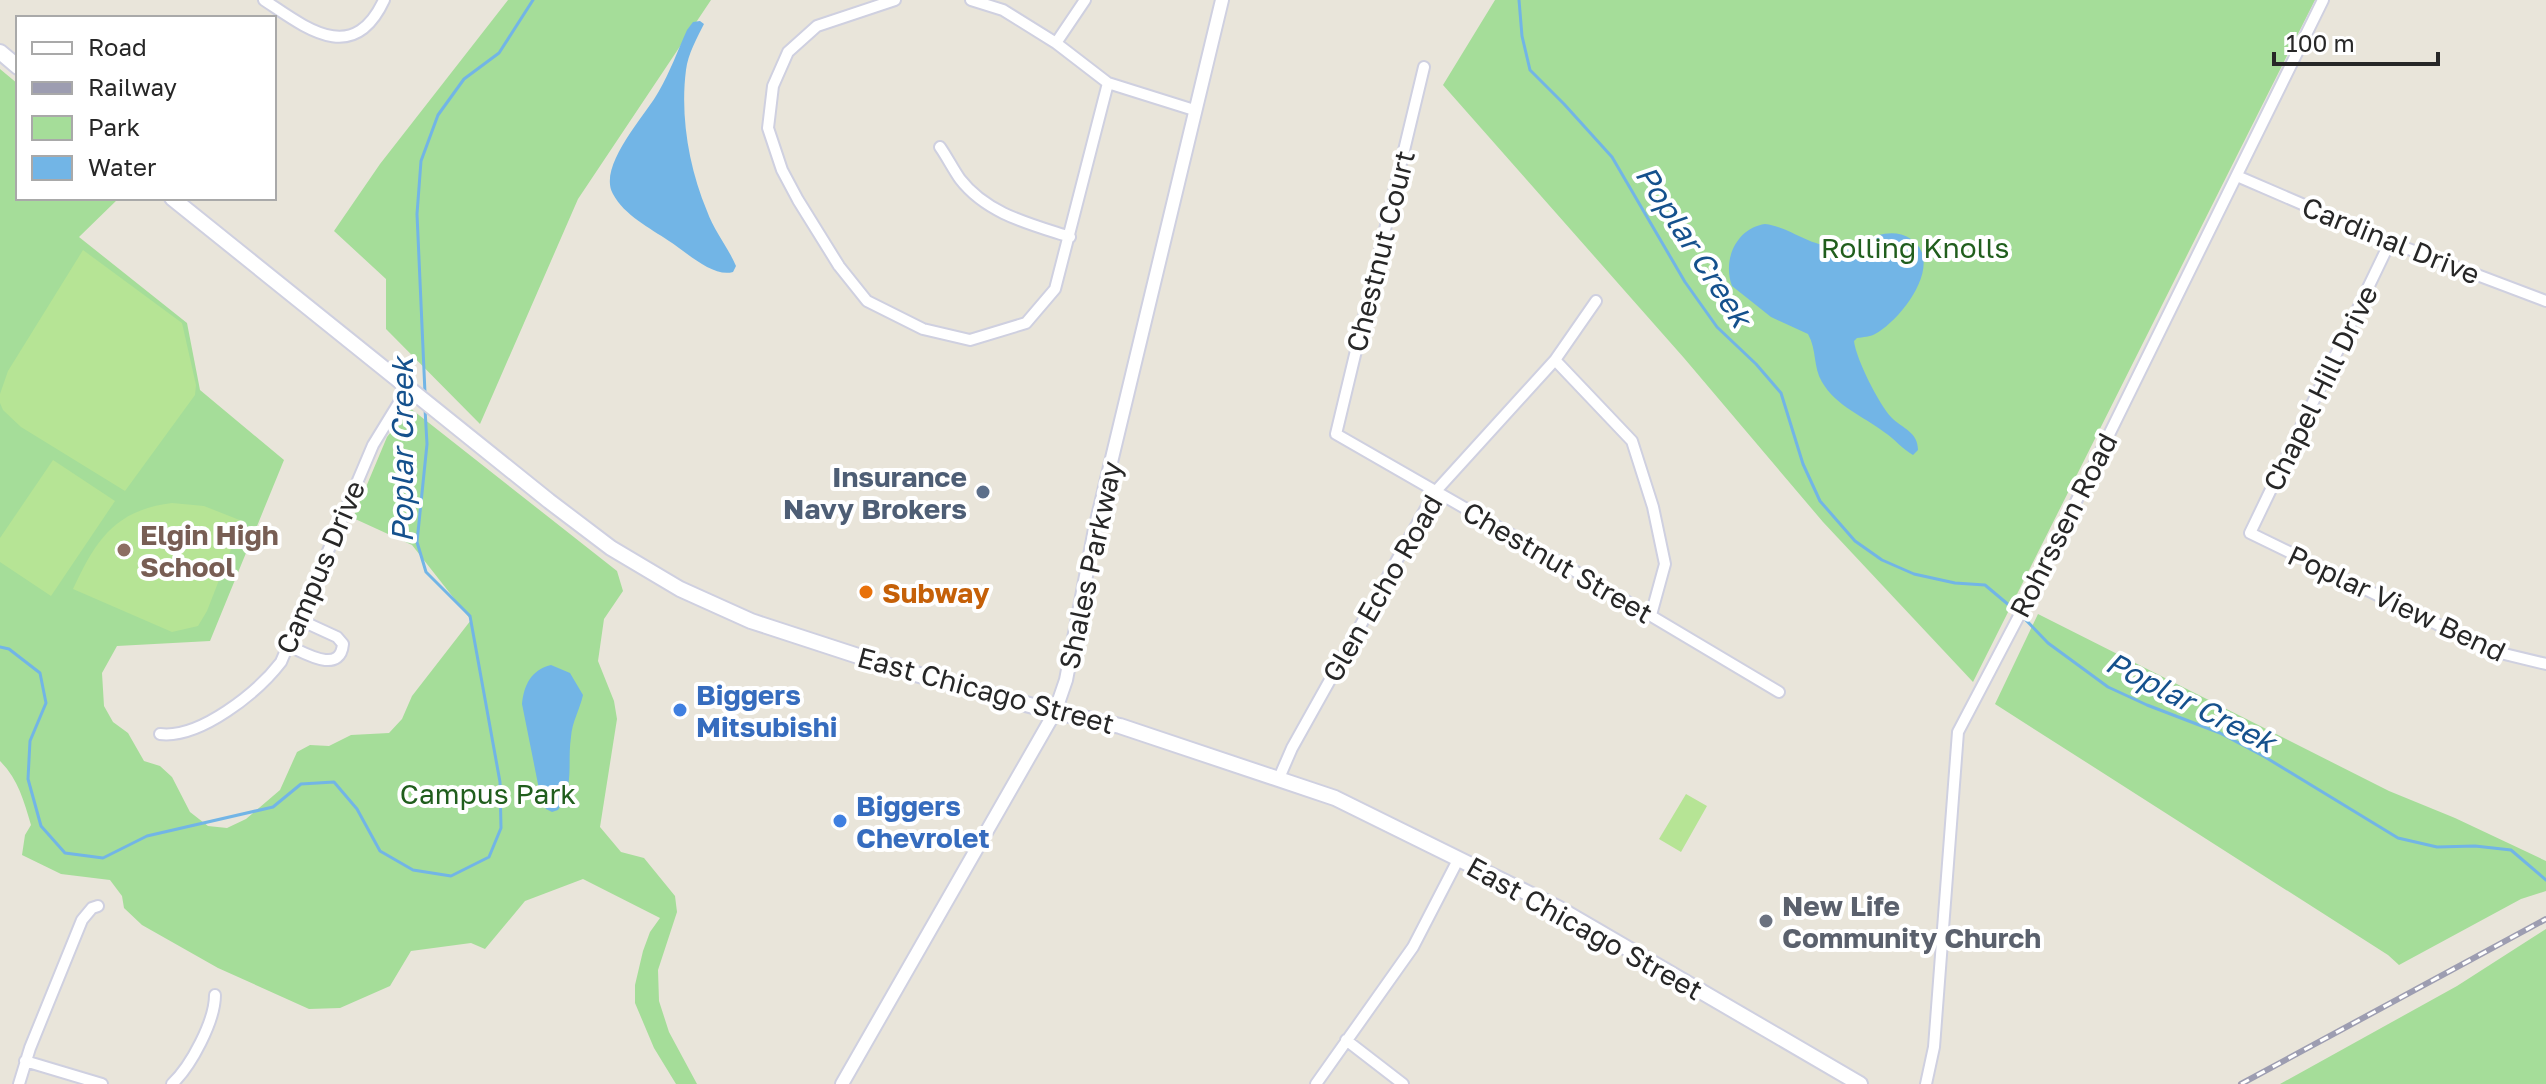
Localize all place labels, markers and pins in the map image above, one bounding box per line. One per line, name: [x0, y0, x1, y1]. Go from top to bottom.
place label: Insurance Navy Brokers: [783, 460, 967, 525]
marker: Insurance Navy Brokers: [974, 483, 992, 501]
place label: Elgin High School: [140, 518, 279, 583]
marker: Elgin High School: [115, 541, 133, 559]
place label: Subway: [882, 576, 990, 609]
marker: Subway: [857, 583, 875, 601]
place label: Biggers Mitsubishi: [696, 678, 837, 743]
marker: Biggers Mitsubishi: [671, 701, 689, 719]
place label: Biggers Chevrolet: [856, 789, 990, 854]
marker: Biggers Chevrolet: [831, 812, 849, 830]
place label: New Life Community Church: [1782, 889, 2041, 954]
marker: New Life Community Church: [1757, 912, 1775, 930]

